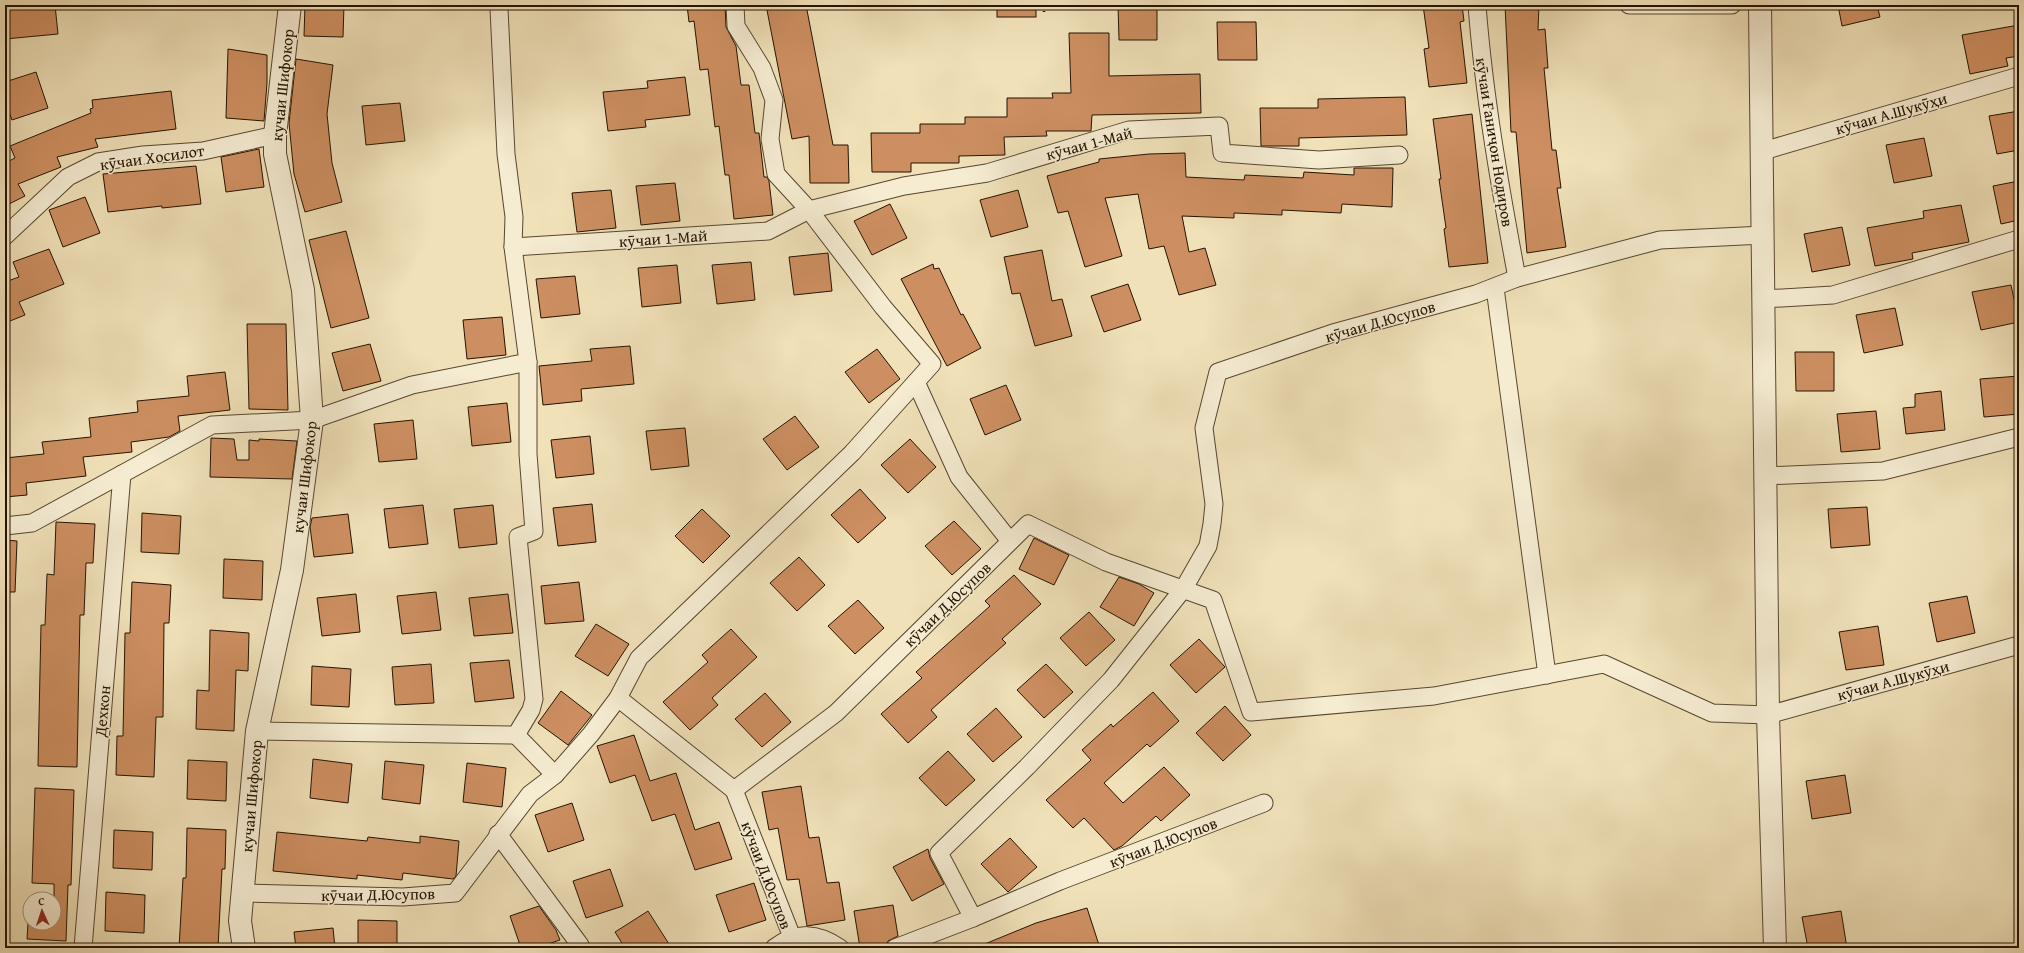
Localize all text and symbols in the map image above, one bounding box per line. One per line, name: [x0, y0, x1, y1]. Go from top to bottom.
street label: кучаи Шифокор: [264, 27, 300, 142]
street label: кӯчаи Ғаниҷон Нодиров: [1470, 56, 1520, 229]
street label: кӯчаи А.Шукӯҳи: [1832, 85, 1950, 140]
street label: кӯчаи 1-Май: [1043, 120, 1135, 166]
street label: кӯчаи Хосилот: [98, 138, 206, 176]
street label: кӯчаи 1-Май: [618, 223, 709, 253]
street label: кӯчаи Д.Юсупов: [1322, 294, 1438, 348]
street label: кучаи Шифокор: [285, 419, 323, 534]
street label: кӯчаи Д.Юсупов: [898, 556, 996, 652]
street label: кӯчаи А.Шукӯҳи: [1834, 653, 1952, 706]
street label: Дехкон: [88, 684, 116, 739]
street label: кучаи Шифокор: [234, 738, 268, 853]
street label: кӯчаи Д.Юсупов: [1106, 810, 1221, 874]
street label: кӯчаи Д.Юсупов: [735, 818, 799, 933]
street label: кӯчаи Д.Юсупов: [321, 881, 435, 907]
north arrow: [22, 891, 62, 931]
text: С: [38, 893, 45, 909]

